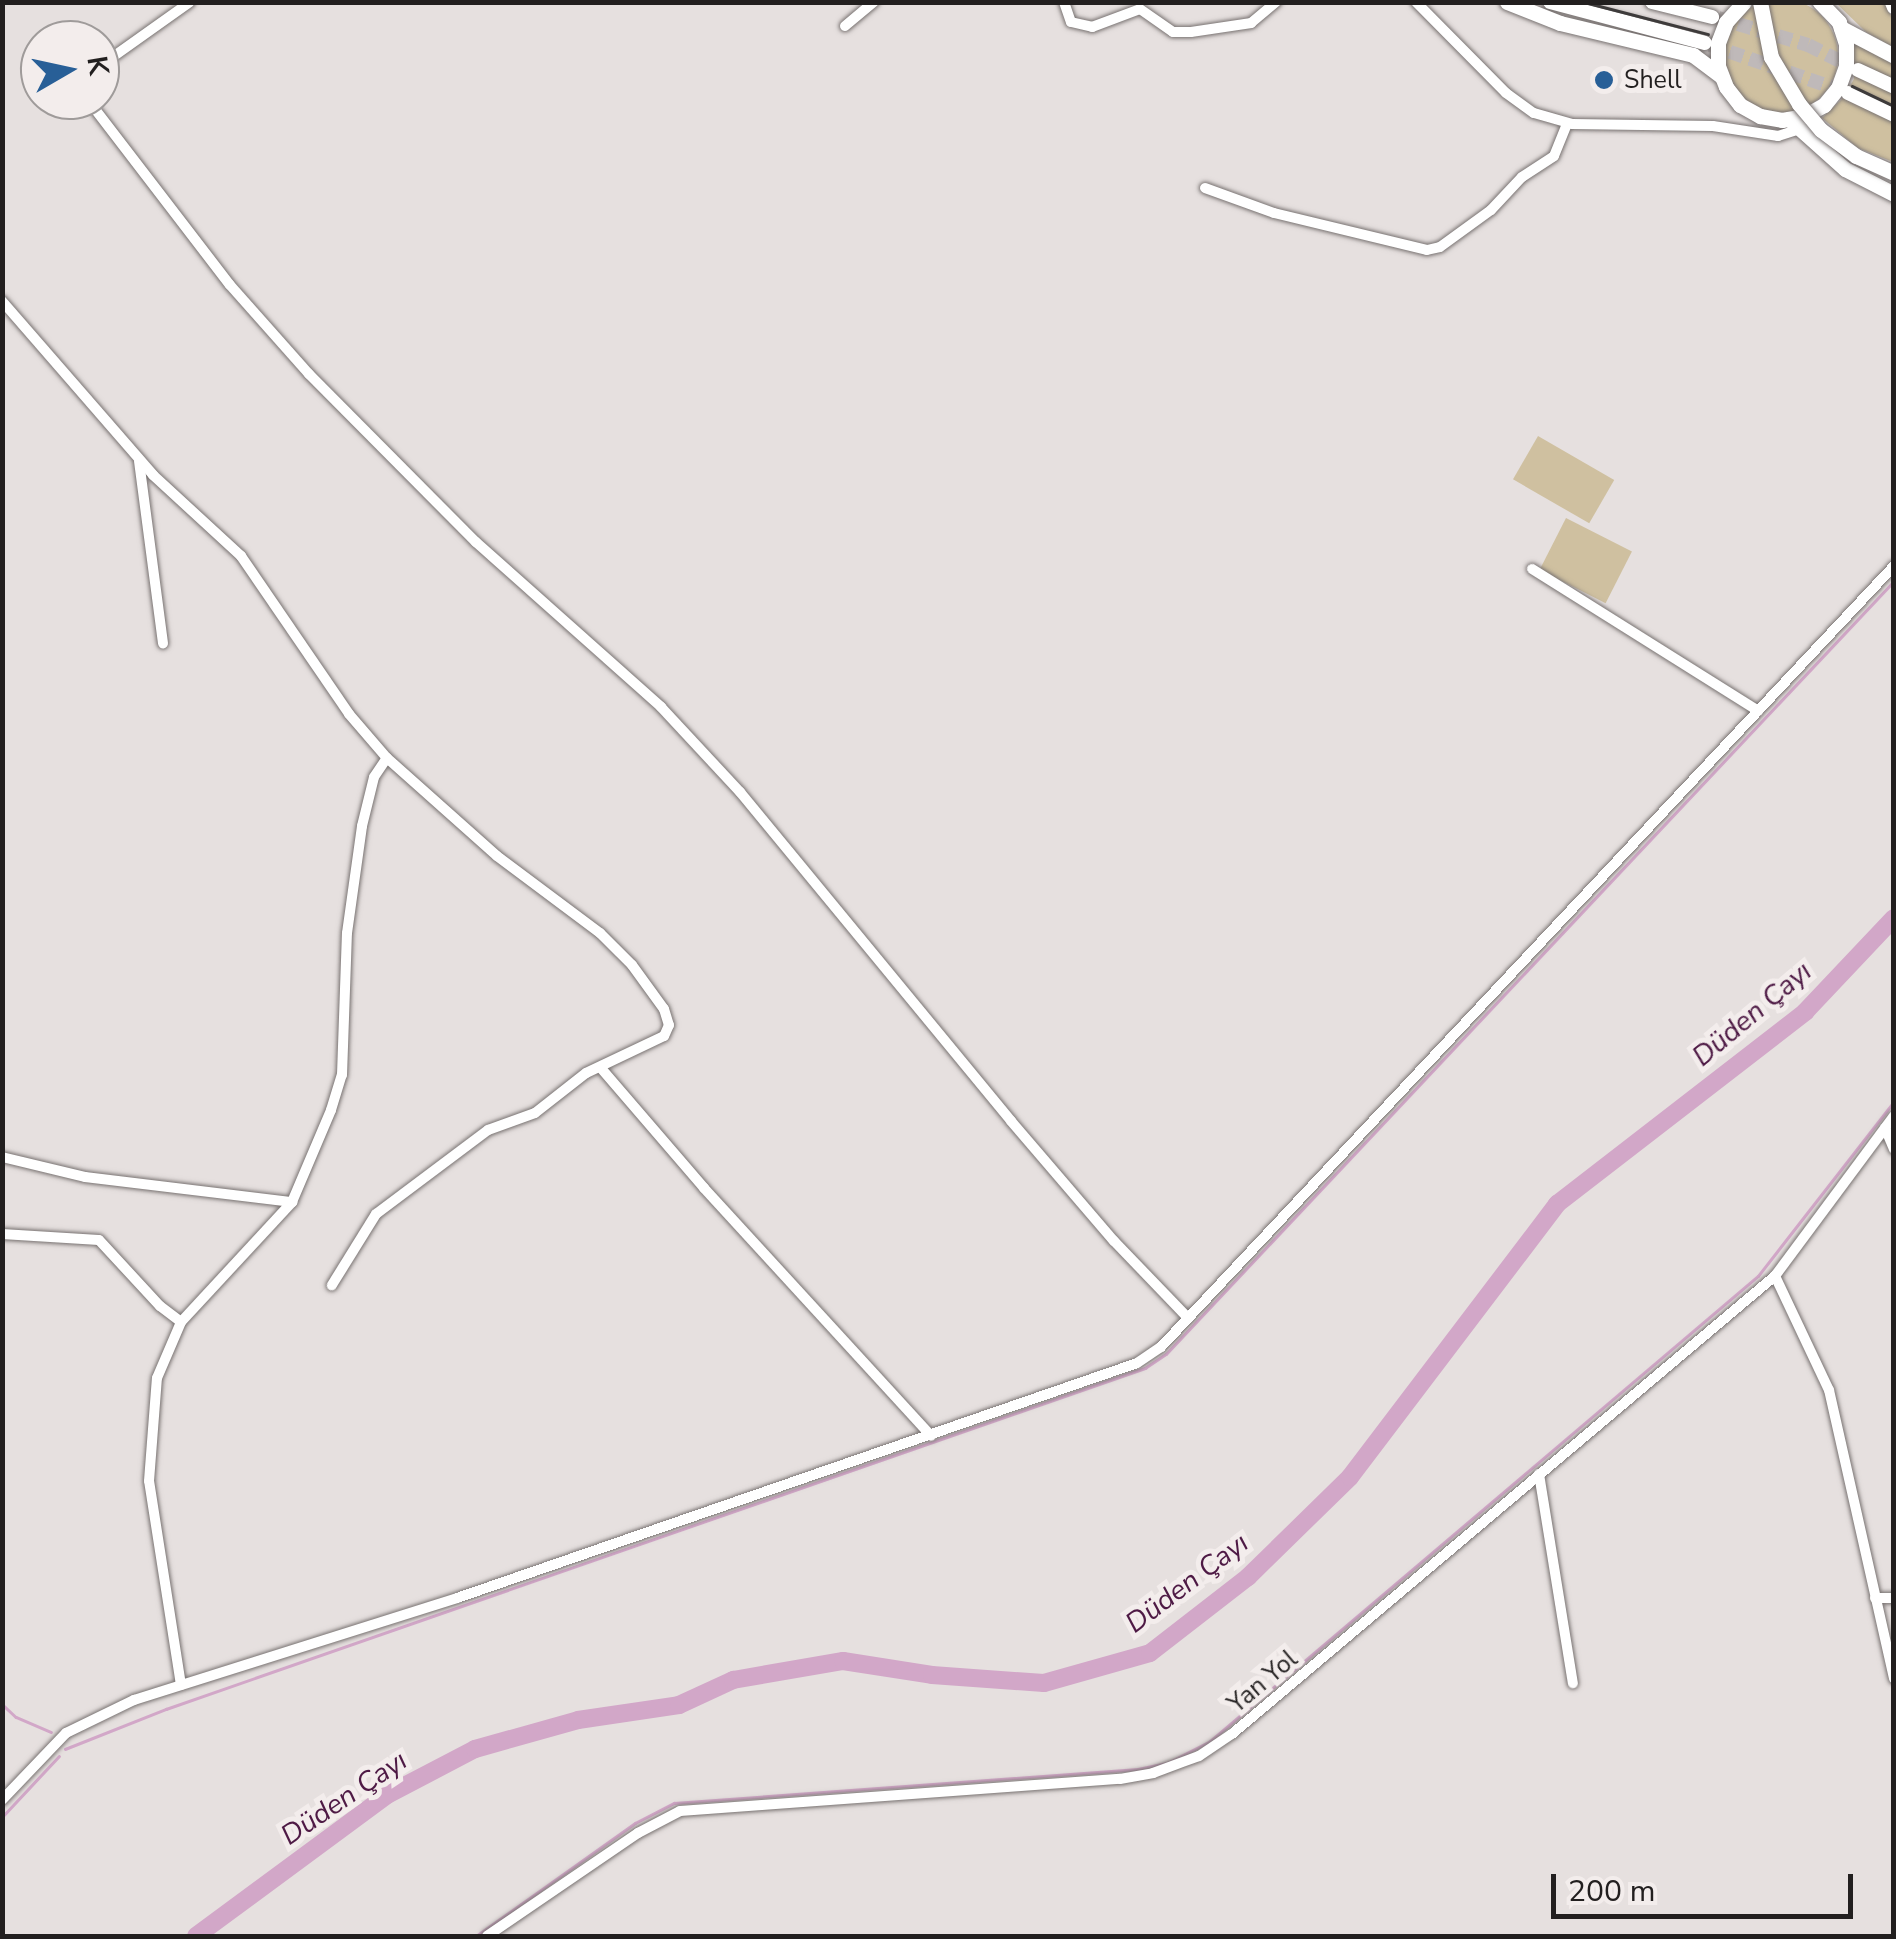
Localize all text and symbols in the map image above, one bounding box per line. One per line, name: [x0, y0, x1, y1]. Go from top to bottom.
north arrow: [20, 20, 120, 120]
text: K: [77, 53, 118, 78]
place label: Shell: [1624, 65, 1682, 95]
marker: Shell: [1593, 69, 1615, 91]
water label: Düden Çayı: [1686, 955, 1818, 1073]
water label: Düden Çayı: [1119, 1526, 1255, 1640]
street label: Yan Yol: [1222, 1644, 1304, 1720]
water label: Düden Çayı: [275, 1744, 413, 1852]
scale bar: [1556, 1854, 1858, 1916]
text: 200 m: [1568, 1871, 1655, 1912]

